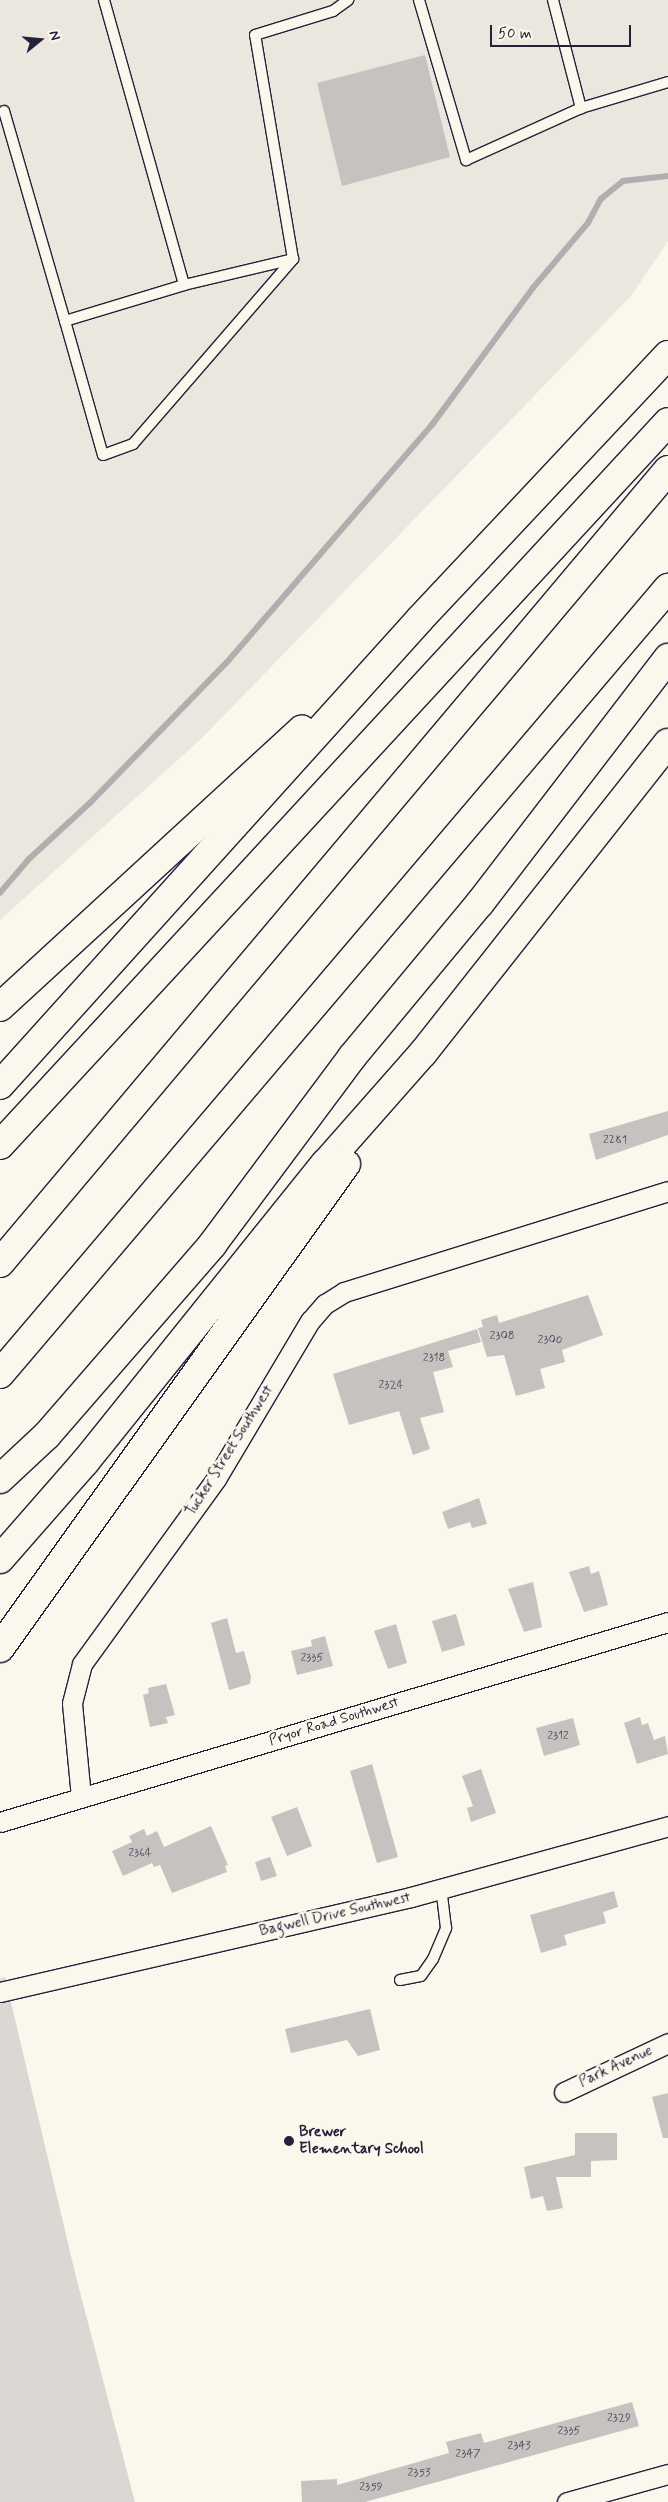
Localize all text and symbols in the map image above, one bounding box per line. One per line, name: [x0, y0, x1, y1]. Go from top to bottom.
north arrow: [15, 15, 65, 65]
scale bar: [493, 15, 634, 47]
text: 50 m: [498, 24, 532, 44]
text: N: [44, 29, 64, 43]
house number: 2281: [603, 1134, 627, 1148]
house number: 2308: [490, 1330, 514, 1344]
house number: 2300: [538, 1334, 562, 1348]
house number: 2318: [423, 1352, 445, 1366]
house number: 2324: [378, 1379, 404, 1393]
street label: Tucker Street Southwest: [182, 1382, 278, 1520]
house number: 2335: [300, 1652, 324, 1666]
street label: Pryor Road Southwest: [267, 1694, 401, 1750]
house number: 2312: [547, 1730, 569, 1744]
house number: 2364: [128, 1847, 152, 1861]
street label: Bagwell Drive Southwest: [259, 1889, 411, 1941]
street label: Park Avenue: [576, 2042, 656, 2092]
place label: Brewer Elementary School: [299, 2123, 424, 2158]
marker: Brewer Elementary School: [283, 2135, 295, 2147]
house number: 2329: [607, 2412, 631, 2426]
house number: 2335: [557, 2425, 581, 2439]
house number: 2343: [507, 2440, 531, 2454]
house number: 2347: [455, 2448, 481, 2462]
house number: 2353: [407, 2467, 431, 2481]
house number: 2359: [359, 2481, 383, 2495]

